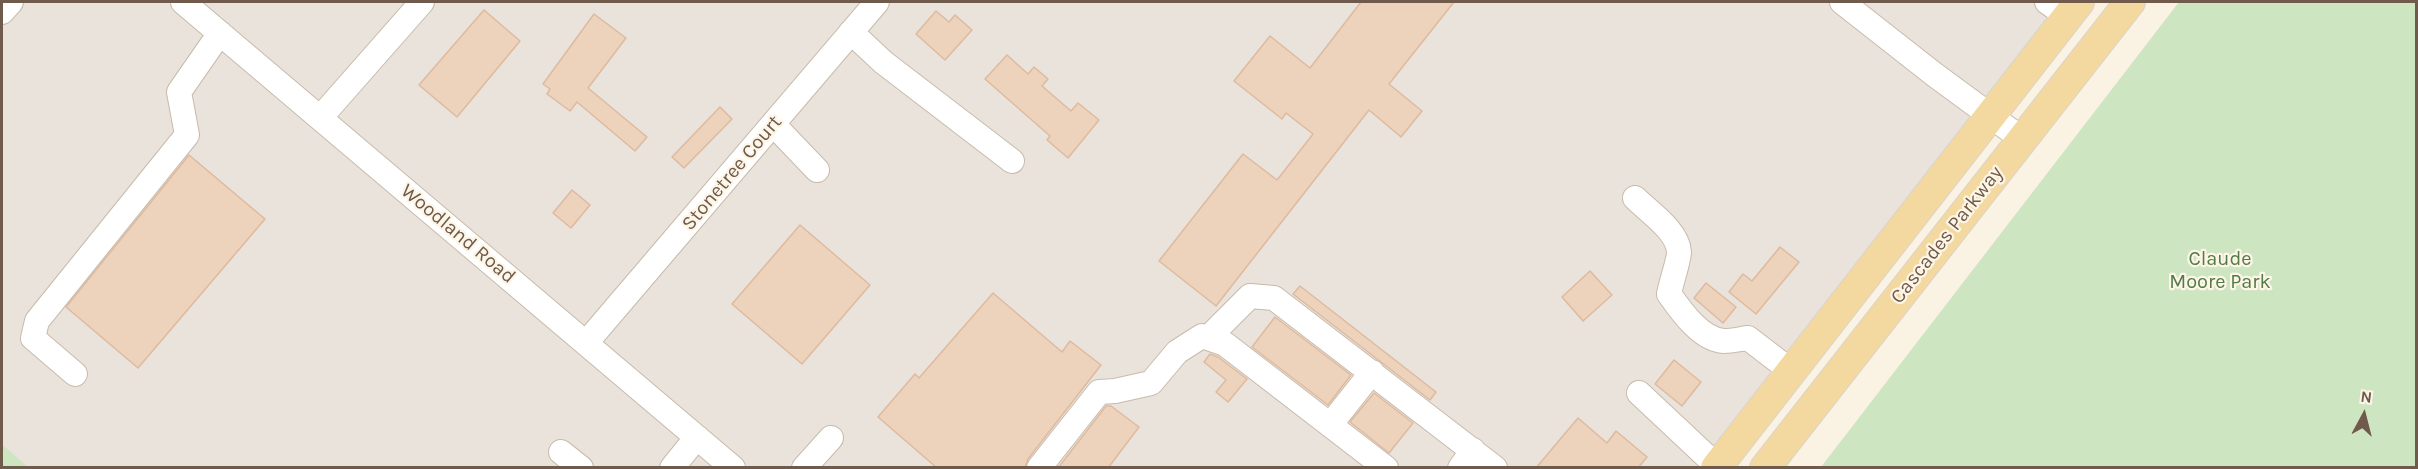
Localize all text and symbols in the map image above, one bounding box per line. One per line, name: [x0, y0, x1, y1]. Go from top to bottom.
street label: Stonetree Court: [677, 111, 787, 235]
street label: Cascades Parkway: [1886, 161, 2008, 309]
street label: Woodland Road: [396, 179, 520, 289]
park label: Claude Moore Park: [2169, 247, 2271, 294]
north arrow: [2334, 385, 2394, 445]
text: N: [2359, 387, 2373, 407]

